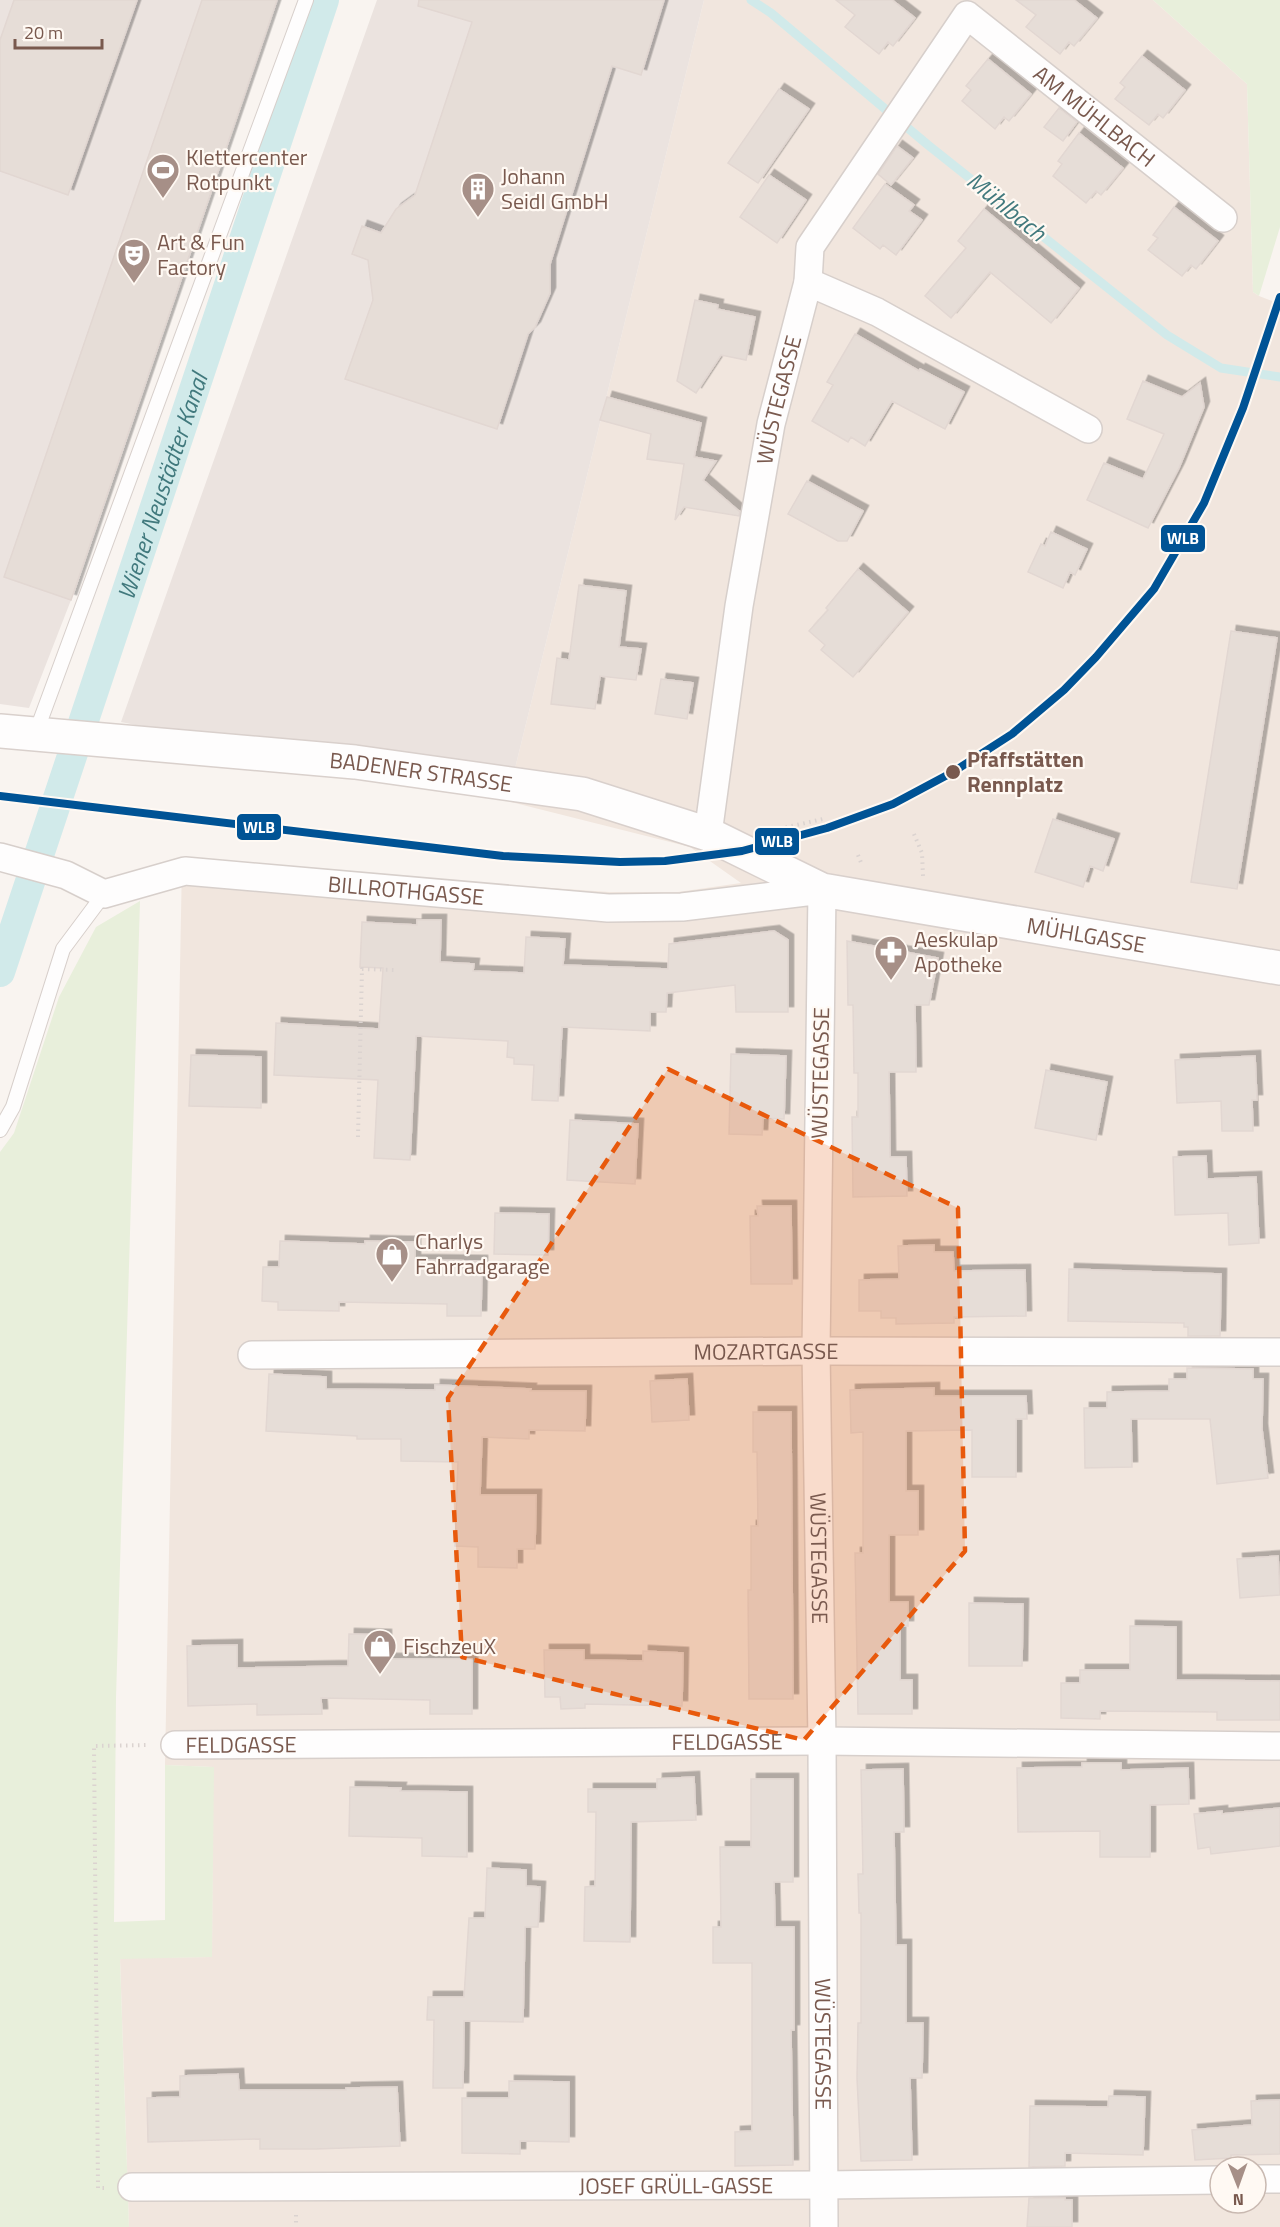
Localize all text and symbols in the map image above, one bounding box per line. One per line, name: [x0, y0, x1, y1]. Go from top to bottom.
scale bar: [15, 12, 102, 50]
text: 20 m: [24, 19, 63, 46]
street label: AM MÜHLBACH: [1026, 57, 1163, 175]
place label: Klettercenter Rotpunkt: [186, 140, 308, 199]
sports icon: Klettercenter Rotpunkt: [145, 152, 181, 199]
place label: Johann Seidl GmbH: [501, 159, 609, 218]
water label: Mühlbach: [959, 163, 1055, 250]
building icon: Johann Seidl GmbH: [460, 171, 496, 218]
place label: Art & Fun Factory: [157, 225, 245, 284]
theatre icon: Art & Fun Factory: [116, 237, 152, 284]
street label: WÜSTEGASSE: [747, 332, 810, 467]
water label: Wiener Neustädter Kanal: [107, 366, 217, 604]
line badge: WLB: [1160, 524, 1206, 553]
text: WLB: [1167, 526, 1199, 550]
place label: Pfaffstätten Rennplatz: [967, 742, 1084, 801]
street label: BADENER STRASSE: [328, 743, 515, 801]
marker: Pfaffstätten Rennplatz: [944, 763, 962, 781]
line badge: WLB: [236, 813, 282, 841]
text: WLB: [243, 815, 275, 839]
line badge: WLB: [754, 827, 800, 856]
text: WLB: [761, 829, 793, 853]
street label: BILLROTHGASSE: [326, 867, 486, 914]
street label: MÜHLGASSE: [1024, 908, 1148, 962]
place label: Aeskulap Apotheke: [914, 922, 1002, 981]
pharmacy icon: Aeskulap Apotheke: [873, 934, 909, 981]
street label: WÜSTEGASSE: [802, 1007, 838, 1139]
place label: Charlys Fahrradgarage: [415, 1224, 550, 1283]
shop icon: Charlys Fahrradgarage: [374, 1236, 410, 1283]
street label: MOZARTGASSE: [693, 1334, 838, 1369]
street label: WÜSTEGASSE: [801, 1492, 837, 1624]
shop icon: FischzeuX: [362, 1628, 398, 1675]
place label: FischzeuX: [403, 1629, 496, 1663]
street label: FELDGASSE: [671, 1724, 783, 1759]
street label: FELDGASSE: [185, 1727, 297, 1762]
street label: WÜSTEGASSE: [806, 1978, 841, 2110]
north arrow: [1208, 2155, 1268, 2215]
street label: JOSEF GRÜLL-GASSE: [579, 2168, 773, 2203]
text: N: [1233, 2188, 1244, 2212]

